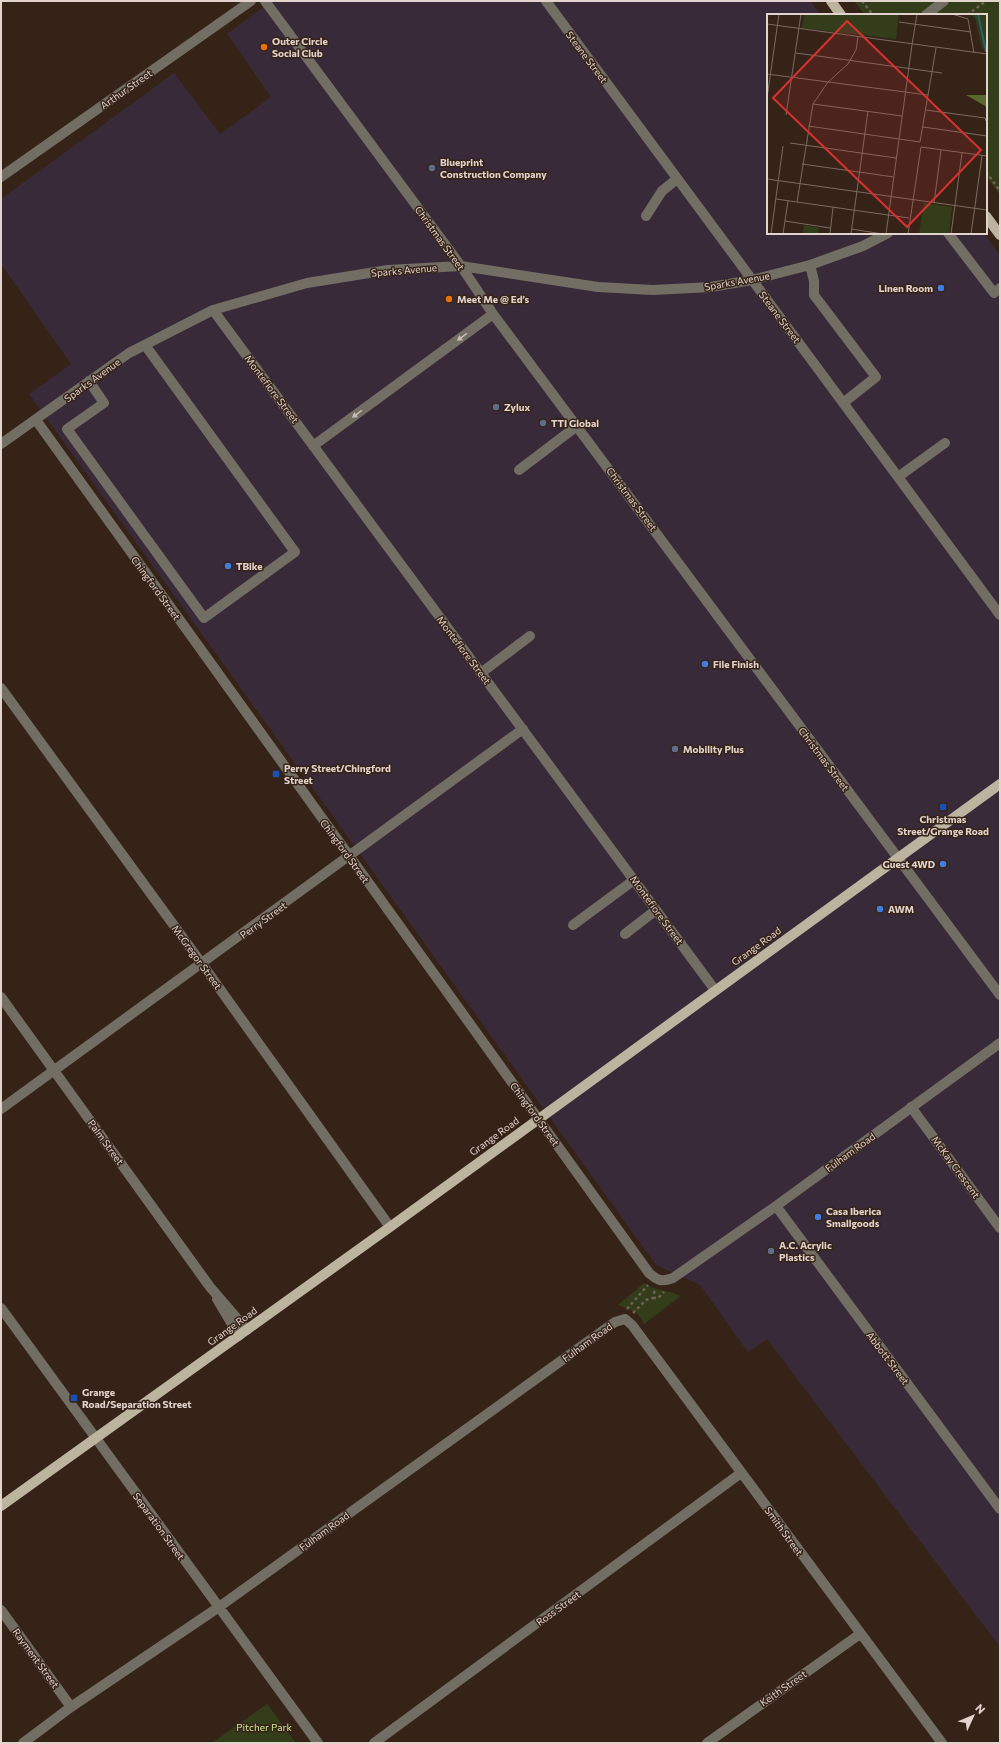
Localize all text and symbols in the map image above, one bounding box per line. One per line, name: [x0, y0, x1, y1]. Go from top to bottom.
inset map: [767, 14, 987, 234]
street label: Steane Street: [564, 29, 610, 85]
place label: Outer Circle Social Club: [272, 35, 328, 59]
marker: Outer Circle Social Club: [259, 42, 269, 52]
street label: Arthur Street: [98, 67, 154, 111]
place label: Blueprint Construction Company: [440, 156, 547, 180]
marker: Blueprint Construction Company: [427, 163, 437, 173]
street label: Christmas Street: [413, 204, 467, 272]
street label: Sparks Avenue: [370, 261, 438, 279]
street label: Sparks Avenue: [703, 269, 771, 293]
place label: Linen Room: [878, 282, 933, 294]
marker: Linen Room: [936, 283, 946, 293]
street label: Steane Street: [757, 289, 803, 345]
place label: Meet Me @ Ed’s: [457, 293, 529, 305]
marker: Meet Me @ Ed’s: [444, 294, 454, 304]
one-way arrow: [457, 333, 467, 341]
street label: Montefiore Street: [242, 353, 302, 425]
street label: Sparks Avenue: [62, 356, 122, 404]
place label: Zylux: [504, 401, 530, 413]
marker: Zylux: [491, 402, 501, 412]
one-way arrow: [352, 410, 362, 418]
place label: TTI Global: [551, 417, 599, 429]
marker: TTI Global: [538, 418, 548, 428]
street label: Christmas Street: [604, 465, 660, 533]
street label: Chingford Street: [129, 554, 183, 622]
place label: TBike: [236, 560, 263, 572]
marker: TBike: [223, 561, 233, 571]
street label: Montefiore Street: [434, 614, 494, 686]
place label: File Finish: [713, 658, 759, 670]
marker: File Finish: [700, 659, 710, 669]
street label: Christmas Street: [796, 725, 852, 793]
place label: Mobility Plus: [683, 743, 744, 755]
marker: Mobility Plus: [670, 744, 680, 754]
place label: Perry Street/Chingford Street: [284, 762, 391, 786]
marker: Perry Street/Chingford Street: [271, 769, 281, 779]
marker: Christmas Street/Grange Road: [938, 802, 948, 812]
place label: Christmas Street/Grange Road: [897, 813, 989, 837]
street label: Chingford Street: [318, 817, 372, 885]
place label: Guest 4WD: [883, 858, 935, 870]
marker: Guest 4WD: [938, 859, 948, 869]
street label: Montefiore Street: [628, 873, 686, 947]
street label: Perry Street: [237, 899, 289, 941]
place label: AWM: [888, 903, 914, 915]
marker: AWM: [875, 904, 885, 914]
street label: McGregor Street: [170, 923, 224, 991]
street label: Grange Road: [729, 924, 783, 968]
street label: Chingford Street: [508, 1080, 562, 1148]
street label: Grange Road: [467, 1114, 521, 1158]
street label: Palm Street: [86, 1117, 126, 1167]
street label: Fulham Road: [823, 1130, 877, 1174]
street label: McKay Crescent: [929, 1134, 983, 1200]
place label: Casa Iberica Smallgoods: [826, 1205, 881, 1229]
marker: Casa Iberica Smallgoods: [813, 1212, 823, 1222]
place label: A.C. Acrylic Plastics: [779, 1239, 832, 1263]
marker: A.C. Acrylic Plastics: [766, 1246, 776, 1256]
street label: Grange Road: [205, 1304, 259, 1348]
street label: Fulham Road: [560, 1320, 614, 1364]
street label: Abbott Street: [864, 1329, 912, 1387]
place label: Grange Road/Separation Street: [82, 1386, 191, 1410]
marker: Grange Road/Separation Street: [69, 1393, 79, 1403]
street label: Separation Street: [131, 1490, 187, 1562]
street label: Smith Street: [762, 1504, 806, 1558]
street label: Fulham Road: [297, 1509, 351, 1553]
street label: Ross Street: [534, 1588, 582, 1628]
street label: Rayment Street: [10, 1626, 62, 1690]
street label: Keith Street: [757, 1668, 809, 1708]
north arrow: [953, 1696, 993, 1736]
text: N: [973, 1701, 988, 1716]
park label: Pitcher Park: [236, 1721, 292, 1733]

